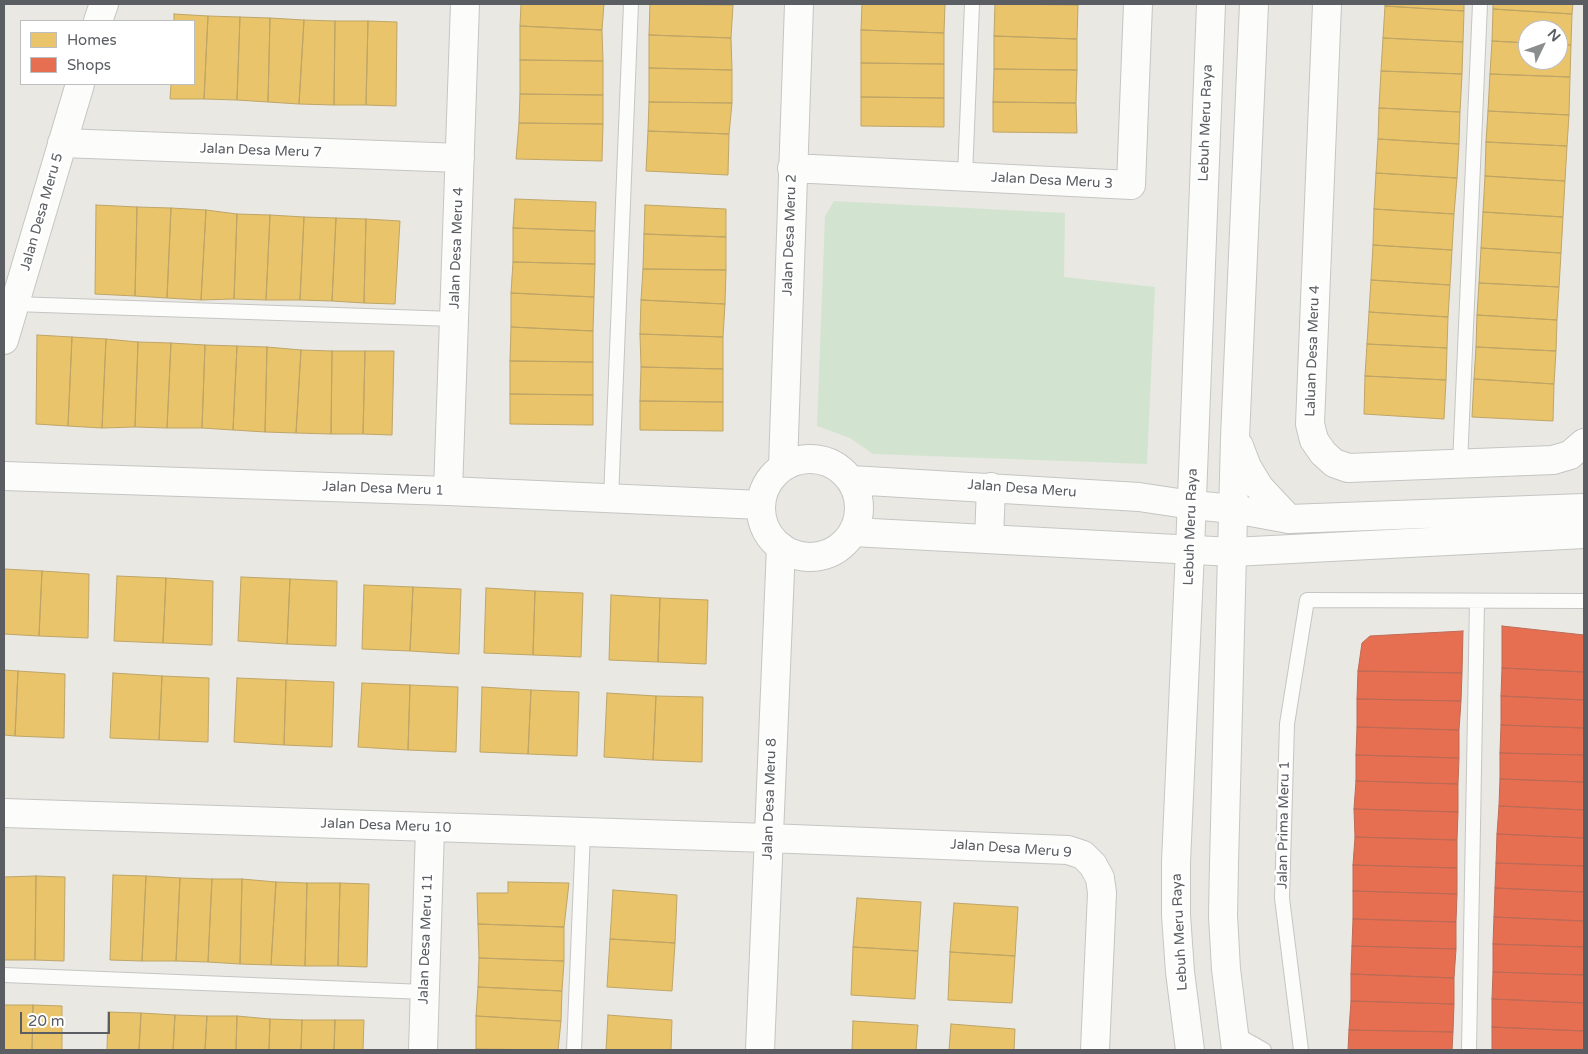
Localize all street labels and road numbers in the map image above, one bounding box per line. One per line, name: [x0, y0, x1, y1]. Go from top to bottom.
street label: Lebuh Meru Raya: [1196, 64, 1216, 182]
street label: Jalan Desa Meru 7: [200, 140, 322, 162]
street label: Jalan Desa Meru 5: [17, 151, 67, 273]
street label: Jalan Desa Meru 3: [991, 169, 1113, 193]
street label: Jalan Desa Meru 2: [779, 174, 801, 296]
street label: Jalan Desa Meru 4: [446, 187, 468, 309]
street label: Laluan Desa Meru 4: [1302, 285, 1324, 417]
street label: Lebuh Meru Raya: [1181, 468, 1201, 586]
street label: Jalan Desa Meru: [967, 477, 1077, 501]
street label: Jalan Desa Meru 1: [322, 478, 444, 500]
street label: Jalan Desa Meru 8: [759, 738, 781, 860]
street label: Jalan Prima Meru 1: [1274, 761, 1294, 889]
street label: Jalan Desa Meru 10: [320, 815, 452, 837]
street label: Jalan Desa Meru 9: [950, 836, 1072, 862]
street label: Jalan Desa Meru 11: [415, 873, 437, 1005]
street label: Lebuh Meru Raya: [1169, 873, 1191, 991]

